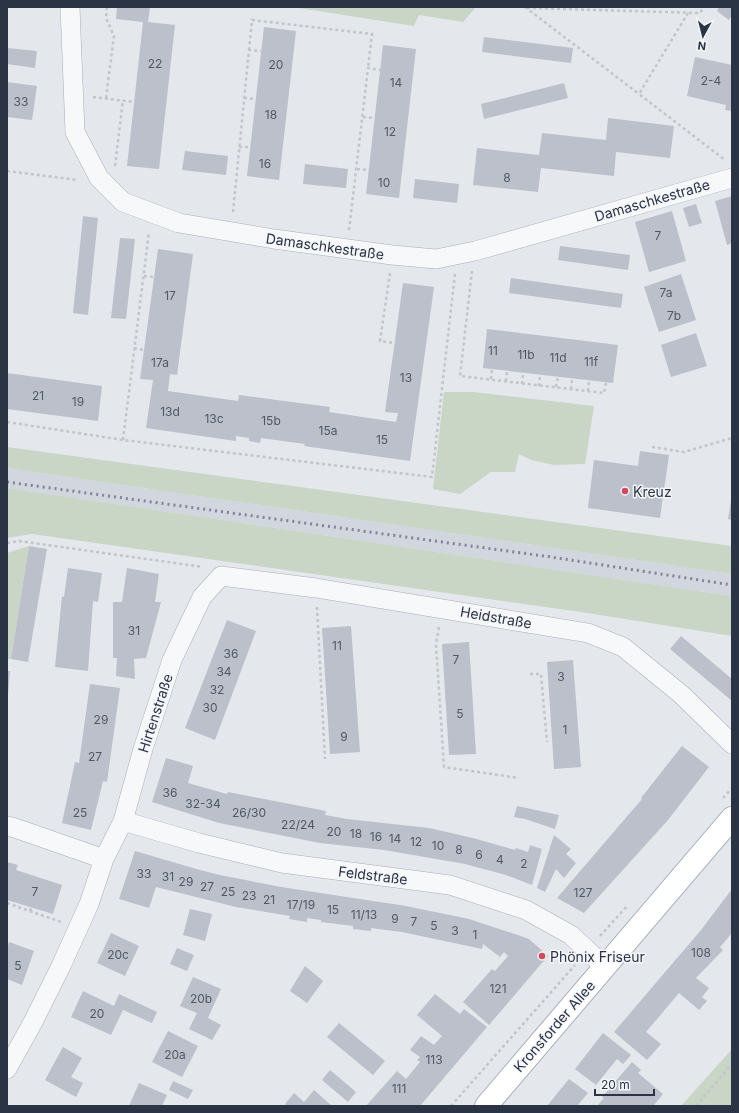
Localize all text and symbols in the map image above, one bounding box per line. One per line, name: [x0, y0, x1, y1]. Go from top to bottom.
north arrow: [683, 16, 723, 56]
text: N: [697, 38, 707, 53]
house number: 22: [148, 56, 162, 71]
house number: 20: [269, 57, 283, 72]
house number: 2-4: [701, 73, 722, 88]
house number: 14: [390, 75, 403, 90]
house number: 33: [14, 94, 28, 109]
house number: 18: [265, 107, 277, 122]
house number: 12: [384, 124, 396, 139]
house number: 16: [259, 156, 271, 171]
house number: 8: [503, 170, 511, 185]
house number: 10: [378, 175, 390, 190]
street label: Damaschkestraße: [592, 175, 712, 225]
house number: 7: [655, 228, 662, 243]
street label: Damaschkestraße: [265, 229, 385, 263]
house number: 7a: [660, 285, 672, 300]
house number: 17: [164, 288, 176, 303]
house number: 7b: [667, 308, 681, 323]
house number: 11: [488, 343, 498, 358]
house number: 11b: [517, 347, 535, 362]
house number: 11d: [549, 350, 567, 365]
house number: 11f: [584, 354, 599, 369]
house number: 17a: [151, 355, 169, 370]
house number: 13: [400, 370, 412, 385]
house number: 21: [32, 388, 44, 403]
house number: 19: [72, 394, 84, 409]
house number: 13d: [160, 404, 180, 419]
house number: 13c: [204, 411, 224, 426]
house number: 15b: [261, 413, 281, 428]
house number: 15a: [319, 423, 337, 438]
house number: 15: [376, 432, 388, 447]
place label: Kreuz: [633, 483, 672, 500]
marker: Kreuz: [620, 486, 630, 496]
street label: Heidstraße: [459, 602, 533, 632]
house number: 31: [128, 623, 140, 638]
house number: 11: [332, 638, 342, 653]
house number: 36: [224, 646, 238, 661]
house number: 7: [453, 652, 460, 667]
house number: 34: [216, 664, 232, 679]
house number: 3: [557, 669, 565, 684]
street label: Hirtenstraße: [134, 671, 176, 755]
house number: 32: [210, 682, 224, 697]
house number: 30: [203, 700, 217, 715]
house number: 5: [456, 706, 464, 721]
house number: 29: [94, 712, 108, 727]
house number: 1: [563, 722, 567, 737]
house number: 9: [340, 729, 348, 744]
house number: 27: [88, 749, 102, 764]
house number: 36: [163, 785, 177, 800]
house number: 32-34: [185, 796, 221, 811]
house number: 25: [73, 805, 87, 820]
house number: 26/30: [232, 805, 266, 820]
house number: 22/24: [281, 817, 315, 832]
house number: 20: [327, 824, 341, 839]
house number: 18: [350, 826, 362, 841]
house number: 16: [370, 829, 382, 844]
house number: 14: [389, 831, 402, 846]
house number: 12: [410, 834, 422, 849]
house number: 10: [432, 838, 444, 853]
house number: 8: [455, 842, 463, 857]
house number: 6: [475, 847, 483, 862]
house number: 4: [496, 852, 504, 867]
house number: 2: [520, 856, 528, 871]
street label: Feldstraße: [337, 862, 409, 888]
house number: 33: [137, 866, 151, 881]
house number: 31: [162, 869, 174, 884]
house number: 29: [179, 874, 193, 889]
house number: 27: [200, 879, 214, 894]
house number: 7: [32, 884, 39, 899]
house number: 25: [221, 884, 235, 899]
house number: 127: [574, 885, 593, 900]
house number: 23: [242, 888, 256, 903]
house number: 21: [263, 892, 275, 907]
house number: 17/19: [287, 897, 315, 912]
house number: 15: [327, 902, 339, 917]
house number: 11/13: [351, 907, 377, 922]
house number: 9: [391, 911, 399, 926]
house number: 7: [411, 914, 418, 929]
house number: 5: [430, 918, 438, 933]
house number: 3: [451, 923, 459, 938]
house number: 1: [473, 927, 477, 942]
house number: 108: [691, 945, 711, 960]
house number: 20c: [107, 947, 129, 962]
place label: Phönix Friseur: [550, 948, 645, 965]
marker: Phönix Friseur: [537, 951, 547, 961]
house number: 5: [14, 958, 22, 973]
street label: Kronsforder Allee: [510, 977, 598, 1075]
house number: 121: [489, 981, 507, 996]
house number: 20b: [190, 991, 212, 1006]
house number: 20: [90, 1006, 104, 1021]
house number: 20a: [164, 1047, 186, 1062]
house number: 113: [425, 1052, 443, 1067]
scale bar: [595, 1071, 654, 1097]
text: 20 m: [601, 1077, 630, 1092]
house number: 111: [392, 1081, 406, 1096]

